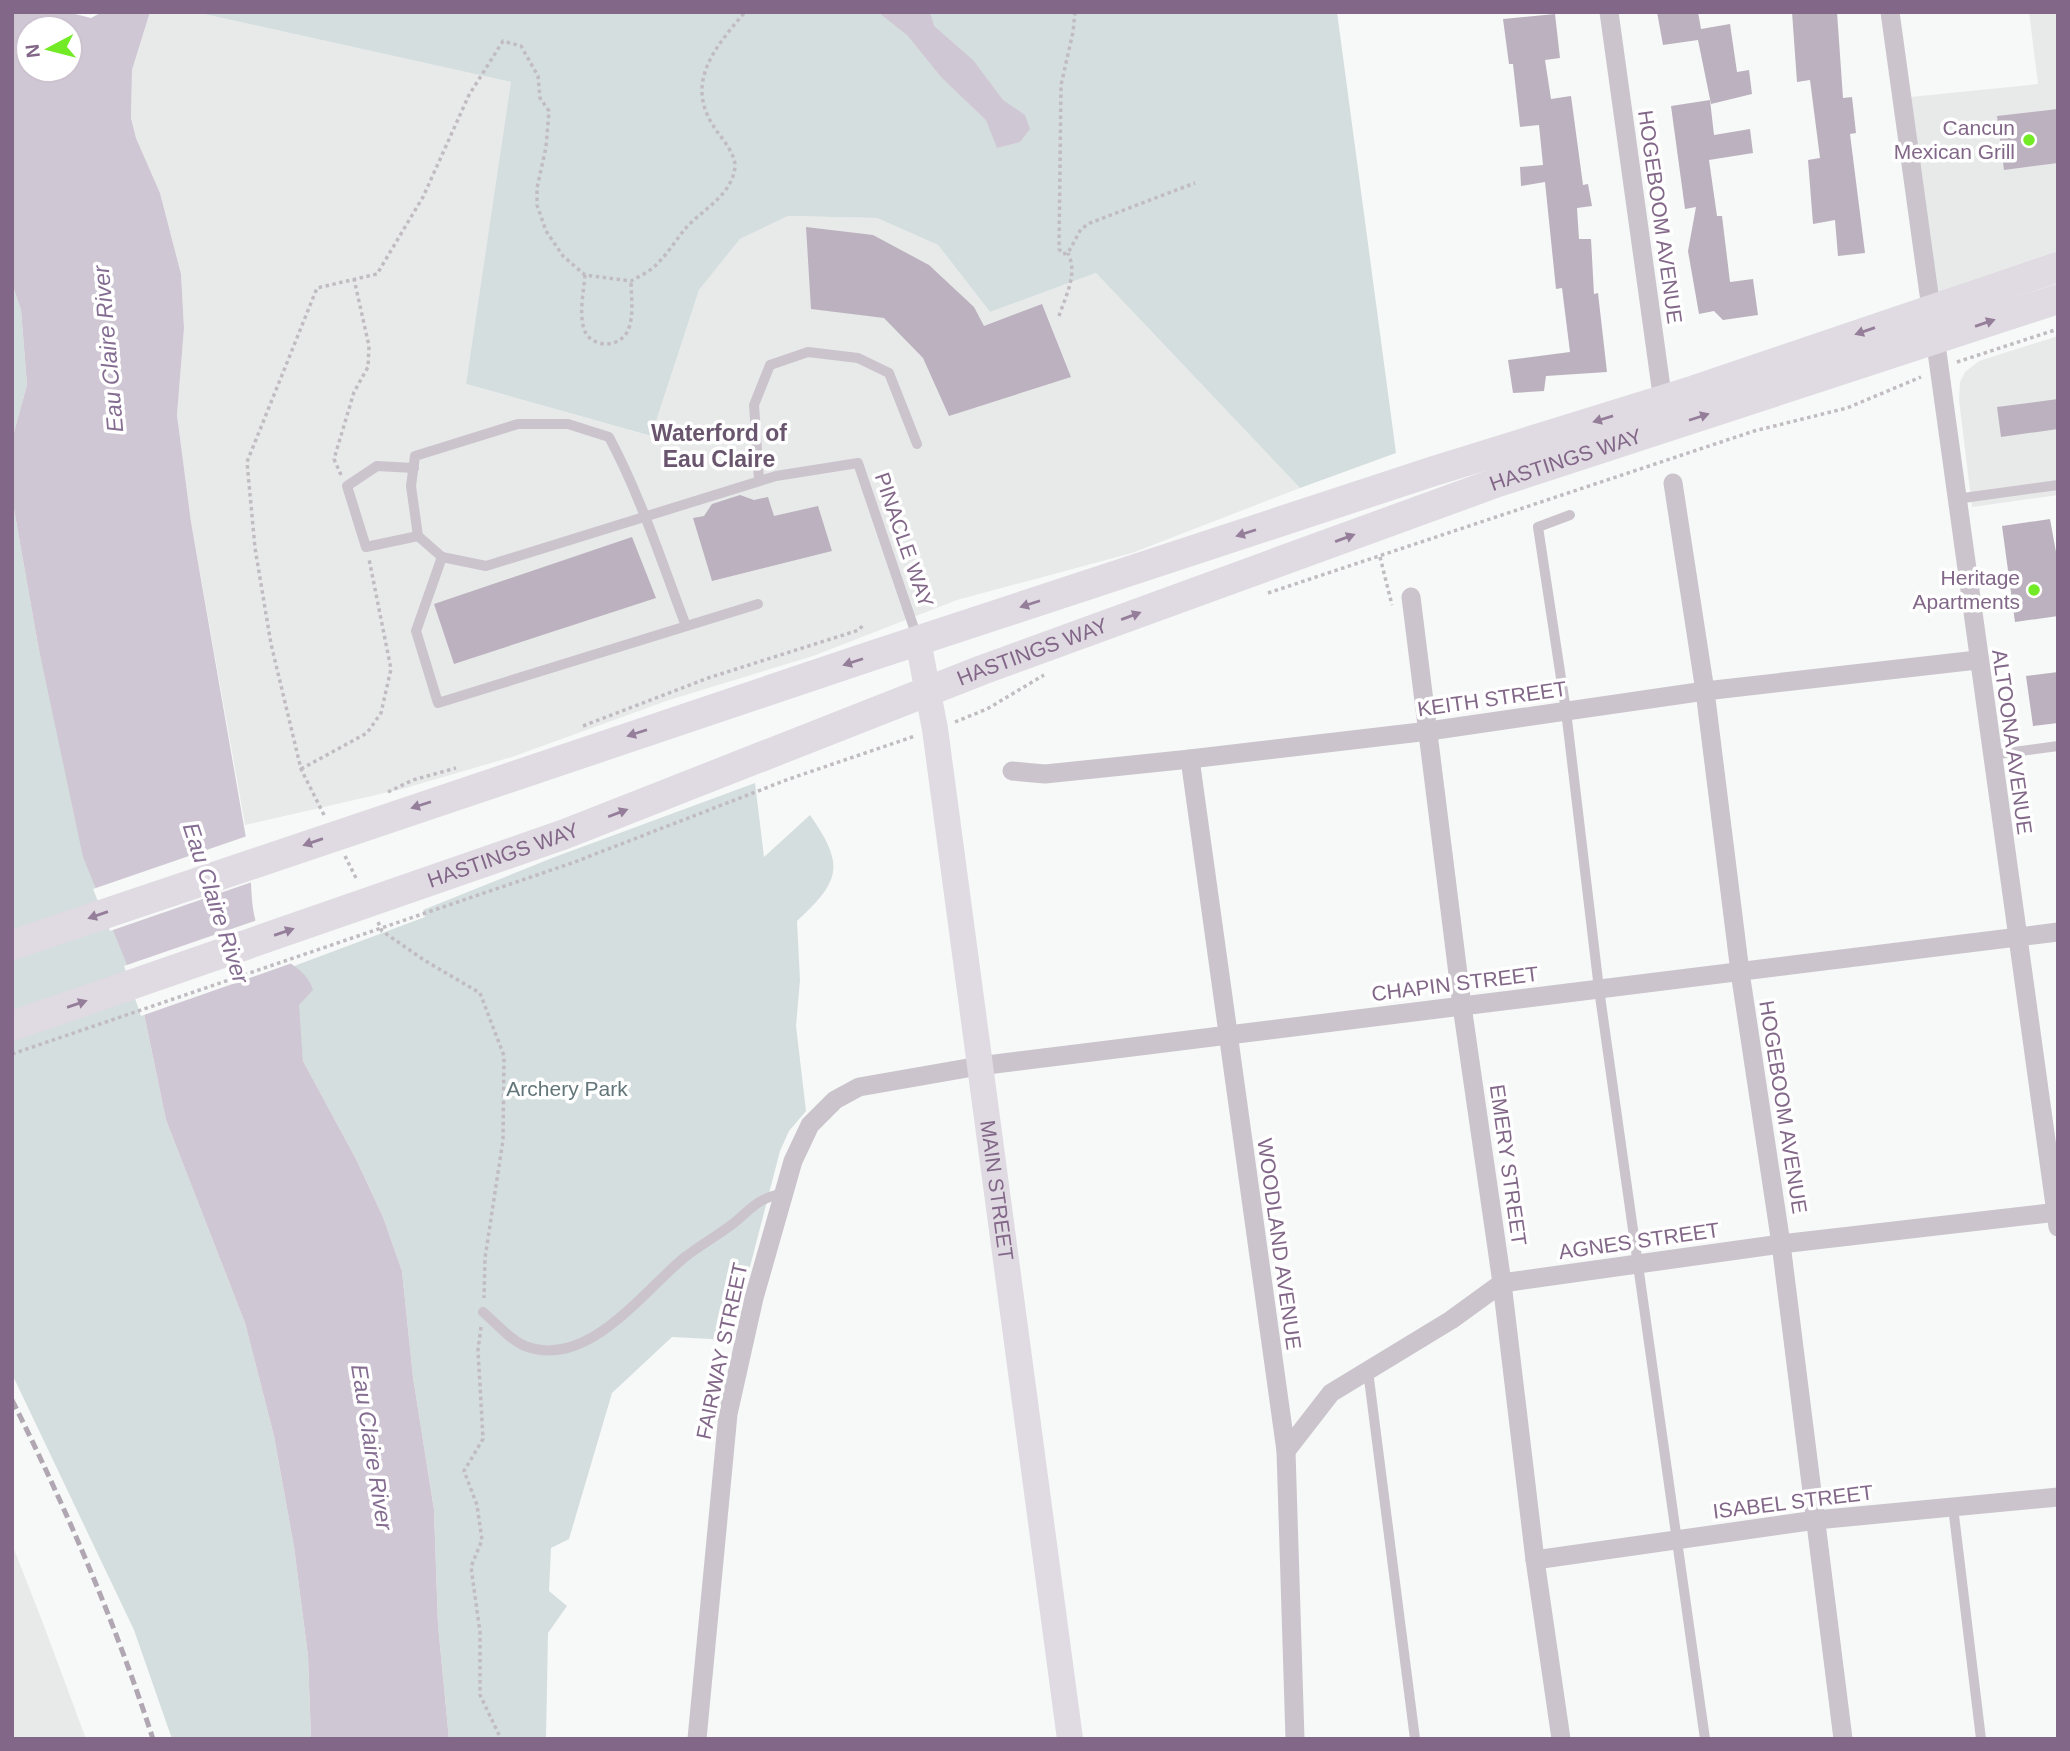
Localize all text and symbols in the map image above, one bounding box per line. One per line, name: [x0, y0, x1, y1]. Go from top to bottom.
north arrow: [14, 14, 84, 84]
text: N: [21, 43, 44, 59]
street label: HOGEBOOM AVENUE: [1634, 109, 1687, 325]
place label: Cancun Mexican Grill: [1894, 116, 2015, 163]
marker: Cancun Mexican Grill: [2021, 132, 2037, 148]
water label: Eau Claire River: [88, 263, 128, 434]
one-way arrow: [1975, 317, 1996, 328]
one-way arrow: [1855, 326, 1876, 337]
one-way arrow: [1689, 411, 1710, 422]
one-way arrow: [1592, 414, 1613, 424]
district label: Waterford of Eau Claire: [651, 420, 787, 472]
street label: HASTINGS WAY: [1486, 424, 1645, 495]
street label: PINACLE WAY: [871, 469, 938, 610]
one-way arrow: [1236, 528, 1257, 538]
one-way arrow: [1335, 532, 1356, 543]
place label: Heritage Apartments: [1913, 566, 2020, 613]
marker: Heritage Apartments: [2026, 582, 2042, 598]
one-way arrow: [1020, 599, 1041, 609]
one-way arrow: [1121, 610, 1142, 621]
street label: HASTINGS WAY: [954, 613, 1111, 690]
street label: ALTOONA AVENUE: [1988, 648, 2037, 836]
one-way arrow: [842, 657, 863, 668]
street label: KEITH STREET: [1416, 677, 1568, 720]
one-way arrow: [626, 729, 647, 739]
one-way arrow: [410, 800, 431, 811]
one-way arrow: [607, 808, 628, 819]
street label: HASTINGS WAY: [424, 818, 582, 892]
water label: Eau Claire River: [178, 819, 255, 988]
one-way arrow: [303, 837, 324, 848]
one-way arrow: [88, 910, 109, 921]
one-way arrow: [273, 926, 294, 937]
street label: CHAPIN STREET: [1370, 962, 1540, 1005]
one-way arrow: [66, 998, 87, 1009]
street label: HOGEBOOM AVENUE: [1755, 999, 1812, 1215]
park label: Archery Park: [506, 1077, 628, 1100]
street label: EMERY STREET: [1486, 1083, 1531, 1247]
street label: MAIN STREET: [976, 1119, 1018, 1262]
street label: WOODLAND AVENUE: [1253, 1137, 1306, 1351]
street label: AGNES STREET: [1557, 1218, 1721, 1263]
street label: FAIRWAY STREET: [692, 1260, 752, 1441]
water label: Eau Claire River: [346, 1362, 398, 1533]
street label: ISABEL STREET: [1711, 1480, 1875, 1523]

